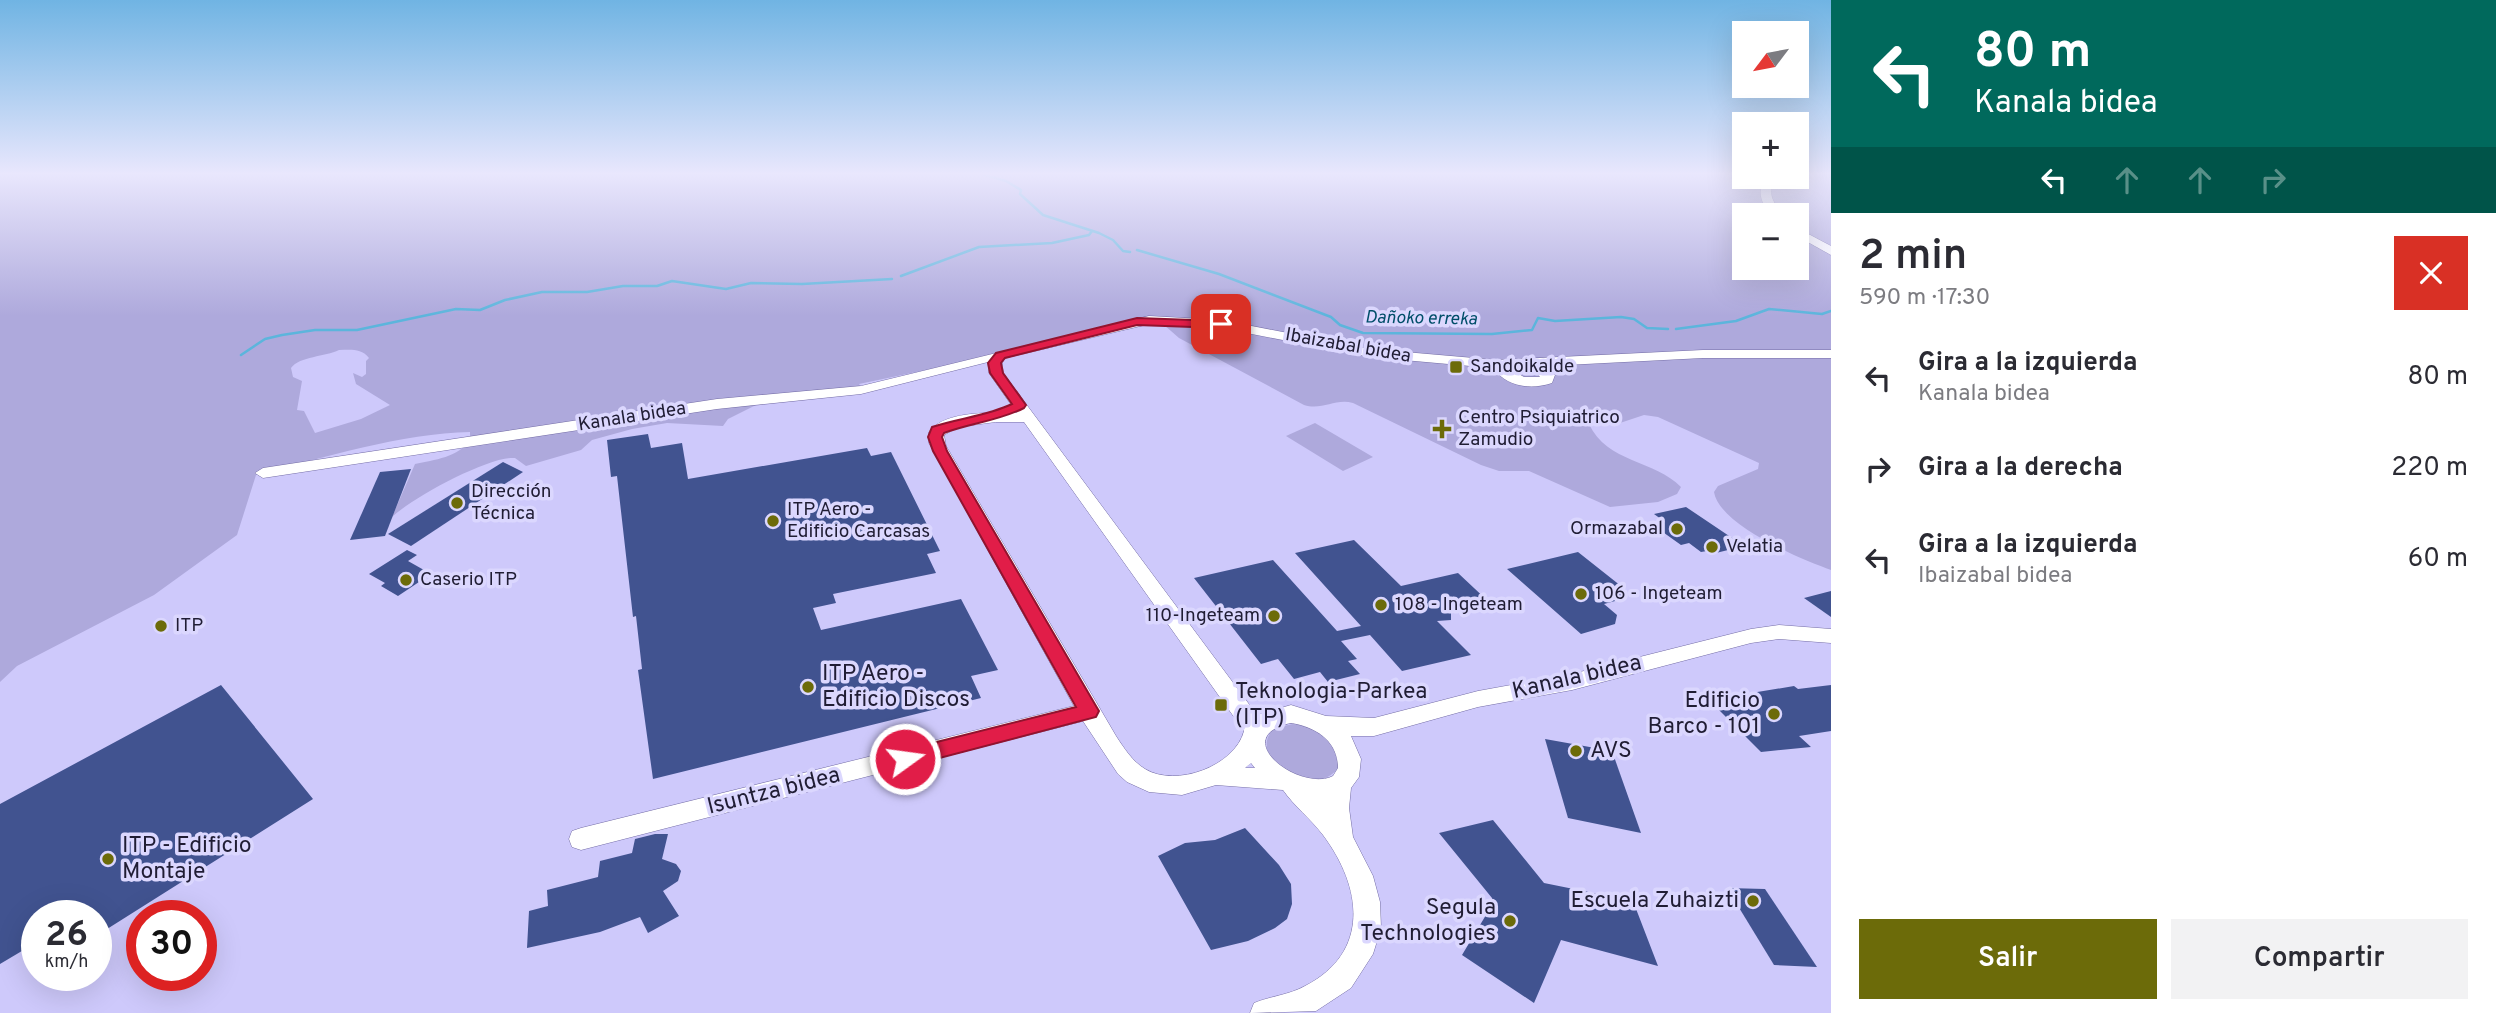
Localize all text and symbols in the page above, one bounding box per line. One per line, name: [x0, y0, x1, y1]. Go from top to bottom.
north arrow: [1732, 21, 1810, 98]
map controls: [1732, 21, 1809, 280]
text: 80 m: [1974, 23, 2091, 85]
icon: left: [1859, 28, 1950, 119]
text: Kanala bidea: [1974, 84, 2158, 124]
button: +: [1732, 112, 1809, 189]
icon: left: [2035, 161, 2073, 199]
icon: ahead: [2108, 161, 2146, 199]
icon: ahead: [2181, 161, 2219, 199]
icon: right: [2254, 161, 2292, 199]
button: −: [1732, 203, 1809, 280]
text: 2 min: [1859, 231, 1967, 284]
button: close: [2394, 236, 2468, 310]
text: 590 m · 17:30: [1859, 284, 1990, 313]
pin: [1191, 294, 1251, 354]
icon: arrive: [1202, 305, 1240, 343]
water label: Dañoko erreka: [1365, 307, 1478, 331]
street label: Ibaizabal bidea: [1283, 323, 1413, 369]
text: Gira a la izquierda: [1918, 347, 2137, 380]
place label: Sandoikalde: [1470, 355, 1574, 379]
marker: Sandoikalde: [1448, 359, 1464, 375]
icon: left: [1859, 359, 1897, 397]
text: 80 m: [2408, 361, 2468, 394]
text: Kanala bidea: [1918, 380, 2050, 409]
street label: Kanala bidea: [576, 397, 688, 437]
place label: Centro Psiquiatrico Zamudio: [1458, 406, 1620, 452]
marker: Centro Psiquiatrico Zamudio: [1432, 419, 1452, 439]
icon: right: [1859, 450, 1897, 488]
text: Gira a la derecha: [1918, 452, 2123, 485]
text: 220 m: [2391, 452, 2468, 485]
place label: Dirección Técnica: [471, 480, 552, 526]
marker: Dirección Técnica: [449, 495, 465, 511]
place label: ITP Aero - Edificio Carcasas: [787, 498, 930, 544]
marker: ITP Aero - Edificio Carcasas: [765, 513, 781, 529]
place label: Ormazabal: [1570, 517, 1663, 541]
marker: Ormazabal: [1669, 521, 1685, 537]
text: Gira a la izquierda: [1918, 529, 2137, 562]
place label: Velatia: [1726, 535, 1783, 559]
marker: Velatia: [1704, 539, 1720, 555]
icon: left: [1859, 541, 1897, 579]
text: 60 m: [2408, 543, 2468, 576]
text: Ibaizabal bidea: [1918, 562, 2072, 591]
place label: Caserio ITP: [420, 568, 517, 592]
marker: Caserio ITP: [398, 572, 414, 588]
place label: 106 - Ingeteam: [1595, 582, 1723, 606]
marker: 106 - Ingeteam: [1573, 586, 1589, 602]
place label: 108 - Ingeteam: [1395, 593, 1523, 617]
marker: 108 - Ingeteam: [1373, 597, 1389, 613]
place label: 110-Ingeteam: [1146, 604, 1260, 628]
marker: 110-Ingeteam: [1266, 608, 1282, 624]
place label: ITP: [175, 614, 203, 638]
marker: ITP: [153, 618, 169, 634]
street label: Kanala bidea: [1509, 649, 1645, 707]
place label: ITP Aero - Edificio Discos: [822, 660, 970, 715]
place label: Teknologia-Parkea (ITP): [1235, 678, 1427, 733]
marker: ITP Aero - Edificio Discos: [800, 679, 816, 695]
place label: Edificio Barco - 101: [1648, 687, 1760, 742]
marker: Teknologia-Parkea (ITP): [1213, 697, 1229, 713]
marker: Edificio Barco - 101: [1766, 706, 1782, 722]
position arrow: [868, 722, 942, 796]
place label: AVS: [1590, 737, 1632, 766]
marker: AVS: [1568, 743, 1584, 759]
street label: Isuntza bidea: [705, 761, 843, 823]
place label: ITP - Edificio Montaje: [122, 832, 252, 887]
marker: ITP - Edificio Montaje: [100, 851, 116, 867]
place label: Escuela Zuhaizti: [1571, 887, 1739, 916]
marker: Escuela Zuhaizti: [1745, 893, 1761, 909]
place label: Segula Technologies: [1360, 894, 1496, 949]
speed limit sign: 30: [126, 900, 217, 991]
marker: Segula Technologies: [1502, 913, 1518, 929]
text: 26: [45, 914, 88, 958]
button: Salir: [1859, 919, 2157, 999]
button: Compartir: [2171, 919, 2468, 999]
text: km/h: [45, 951, 88, 974]

